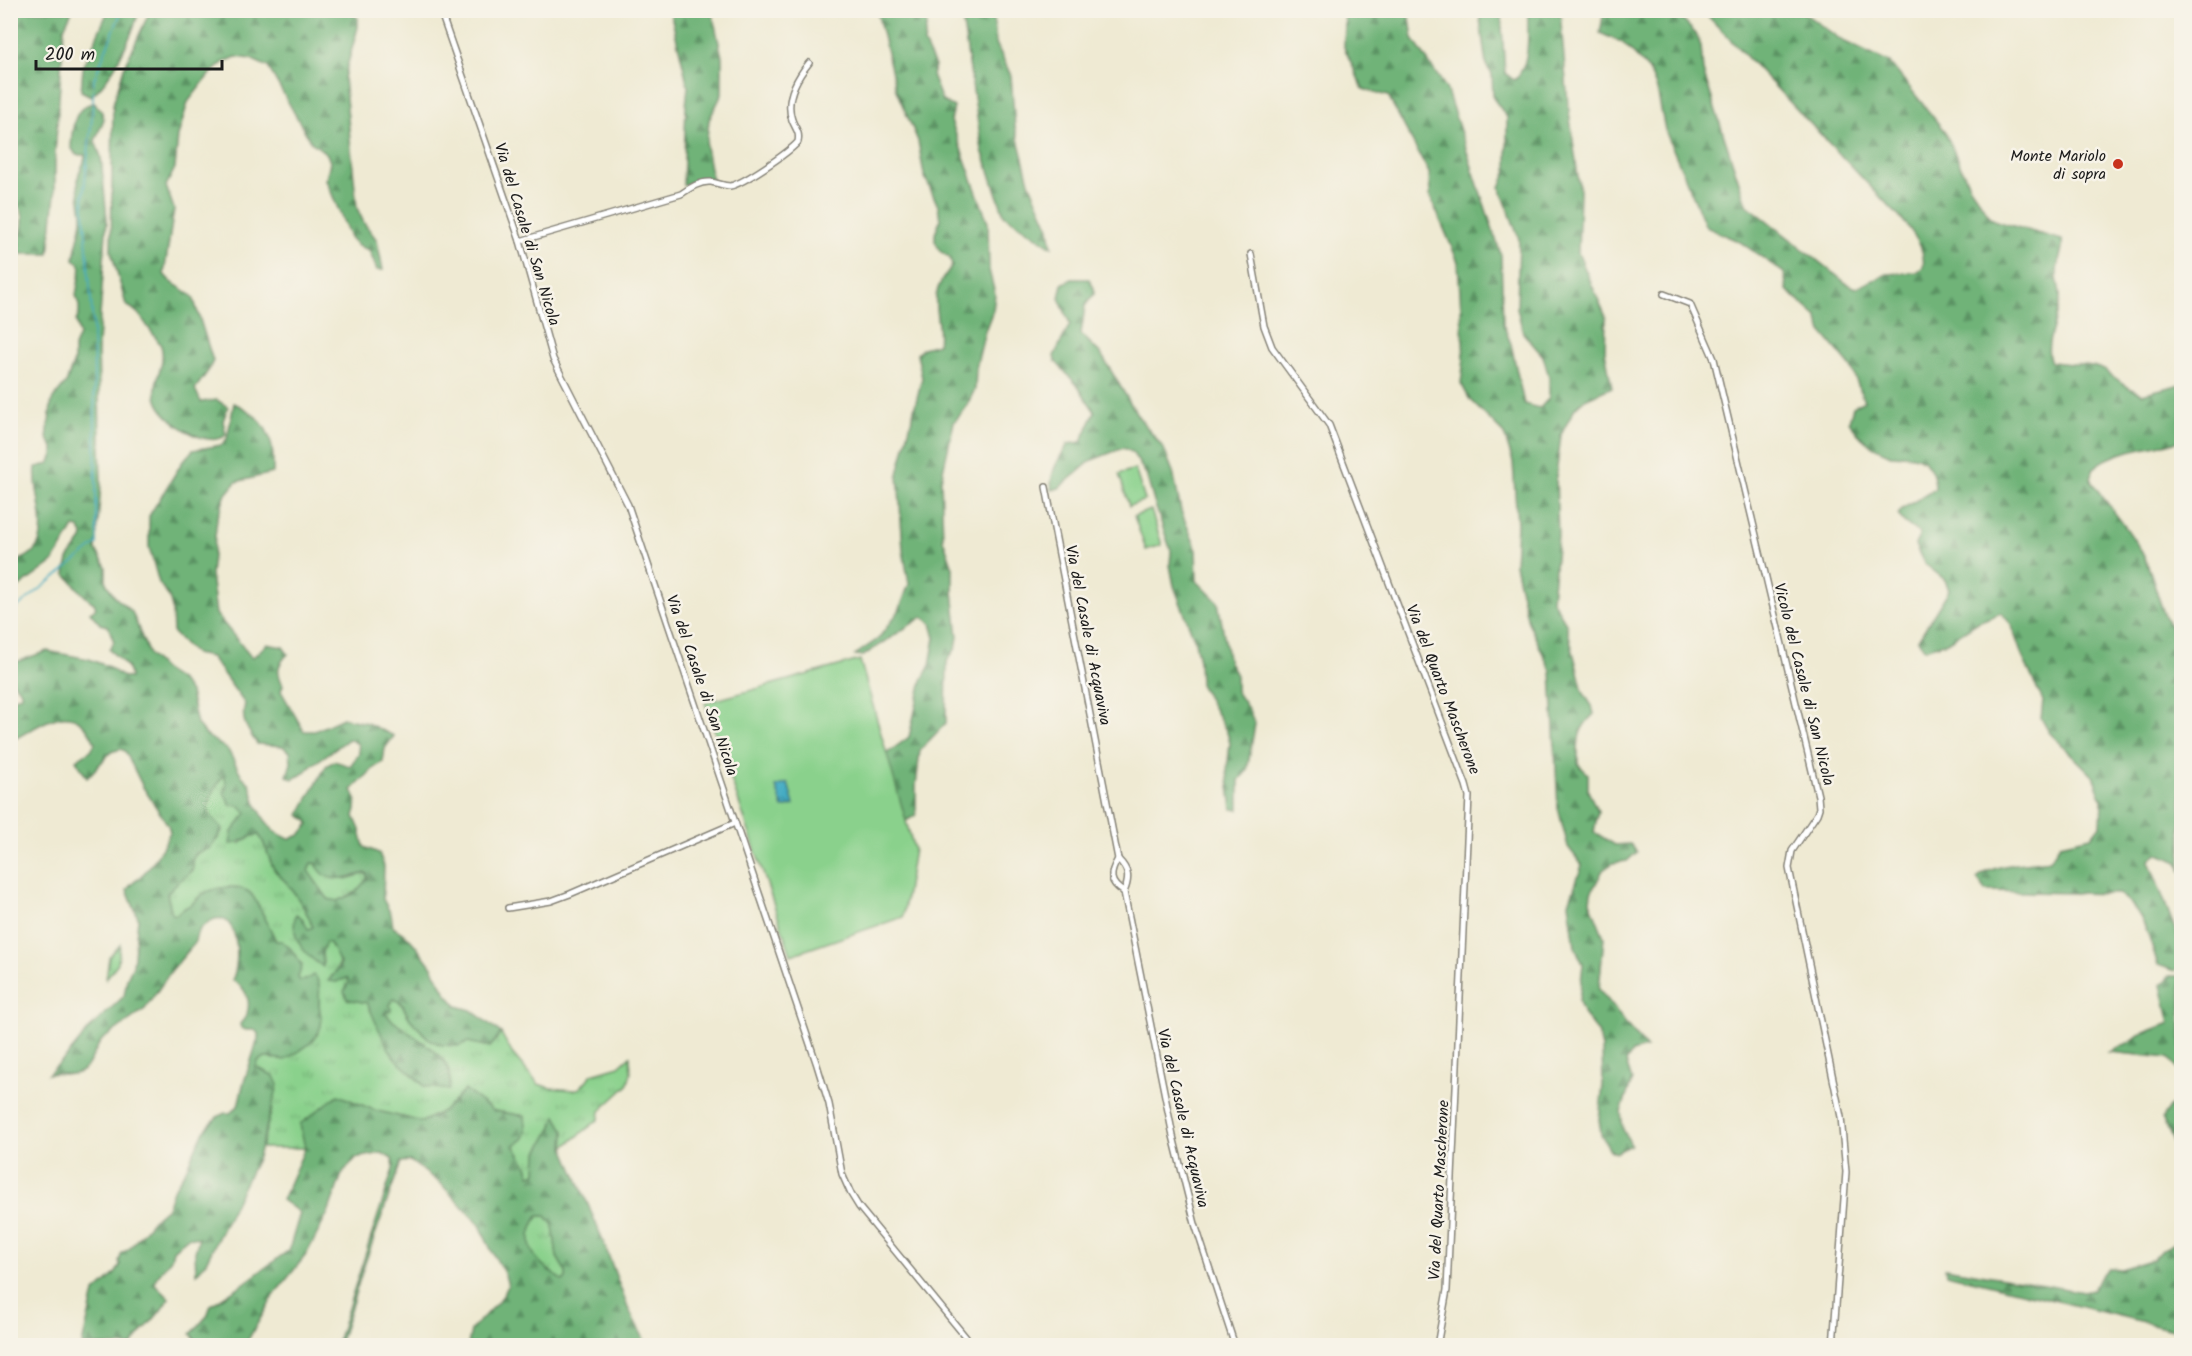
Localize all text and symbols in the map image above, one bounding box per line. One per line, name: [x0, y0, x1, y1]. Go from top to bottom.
scale bar: [36, 33, 222, 71]
text: 200 m: [45, 41, 95, 70]
street label: Via del Casale di San Nicola: [487, 140, 566, 329]
place label: Monte Mariolo di sopra: [2010, 144, 2106, 187]
marker: Monte Mariolo di sopra: [2111, 157, 2125, 171]
street label: Via del Casale di Acquaviva: [1058, 543, 1117, 728]
street label: Vicolo del Casale di San Nicola: [1766, 580, 1841, 788]
street label: Via del Casale di San Nicola: [659, 591, 744, 780]
street label: Via del Quarto Mascherone: [1399, 601, 1487, 778]
street label: Via del Casale di Acquaviva: [1150, 1026, 1215, 1210]
street label: Via del Quarto Mascherone: [1422, 1099, 1457, 1281]

